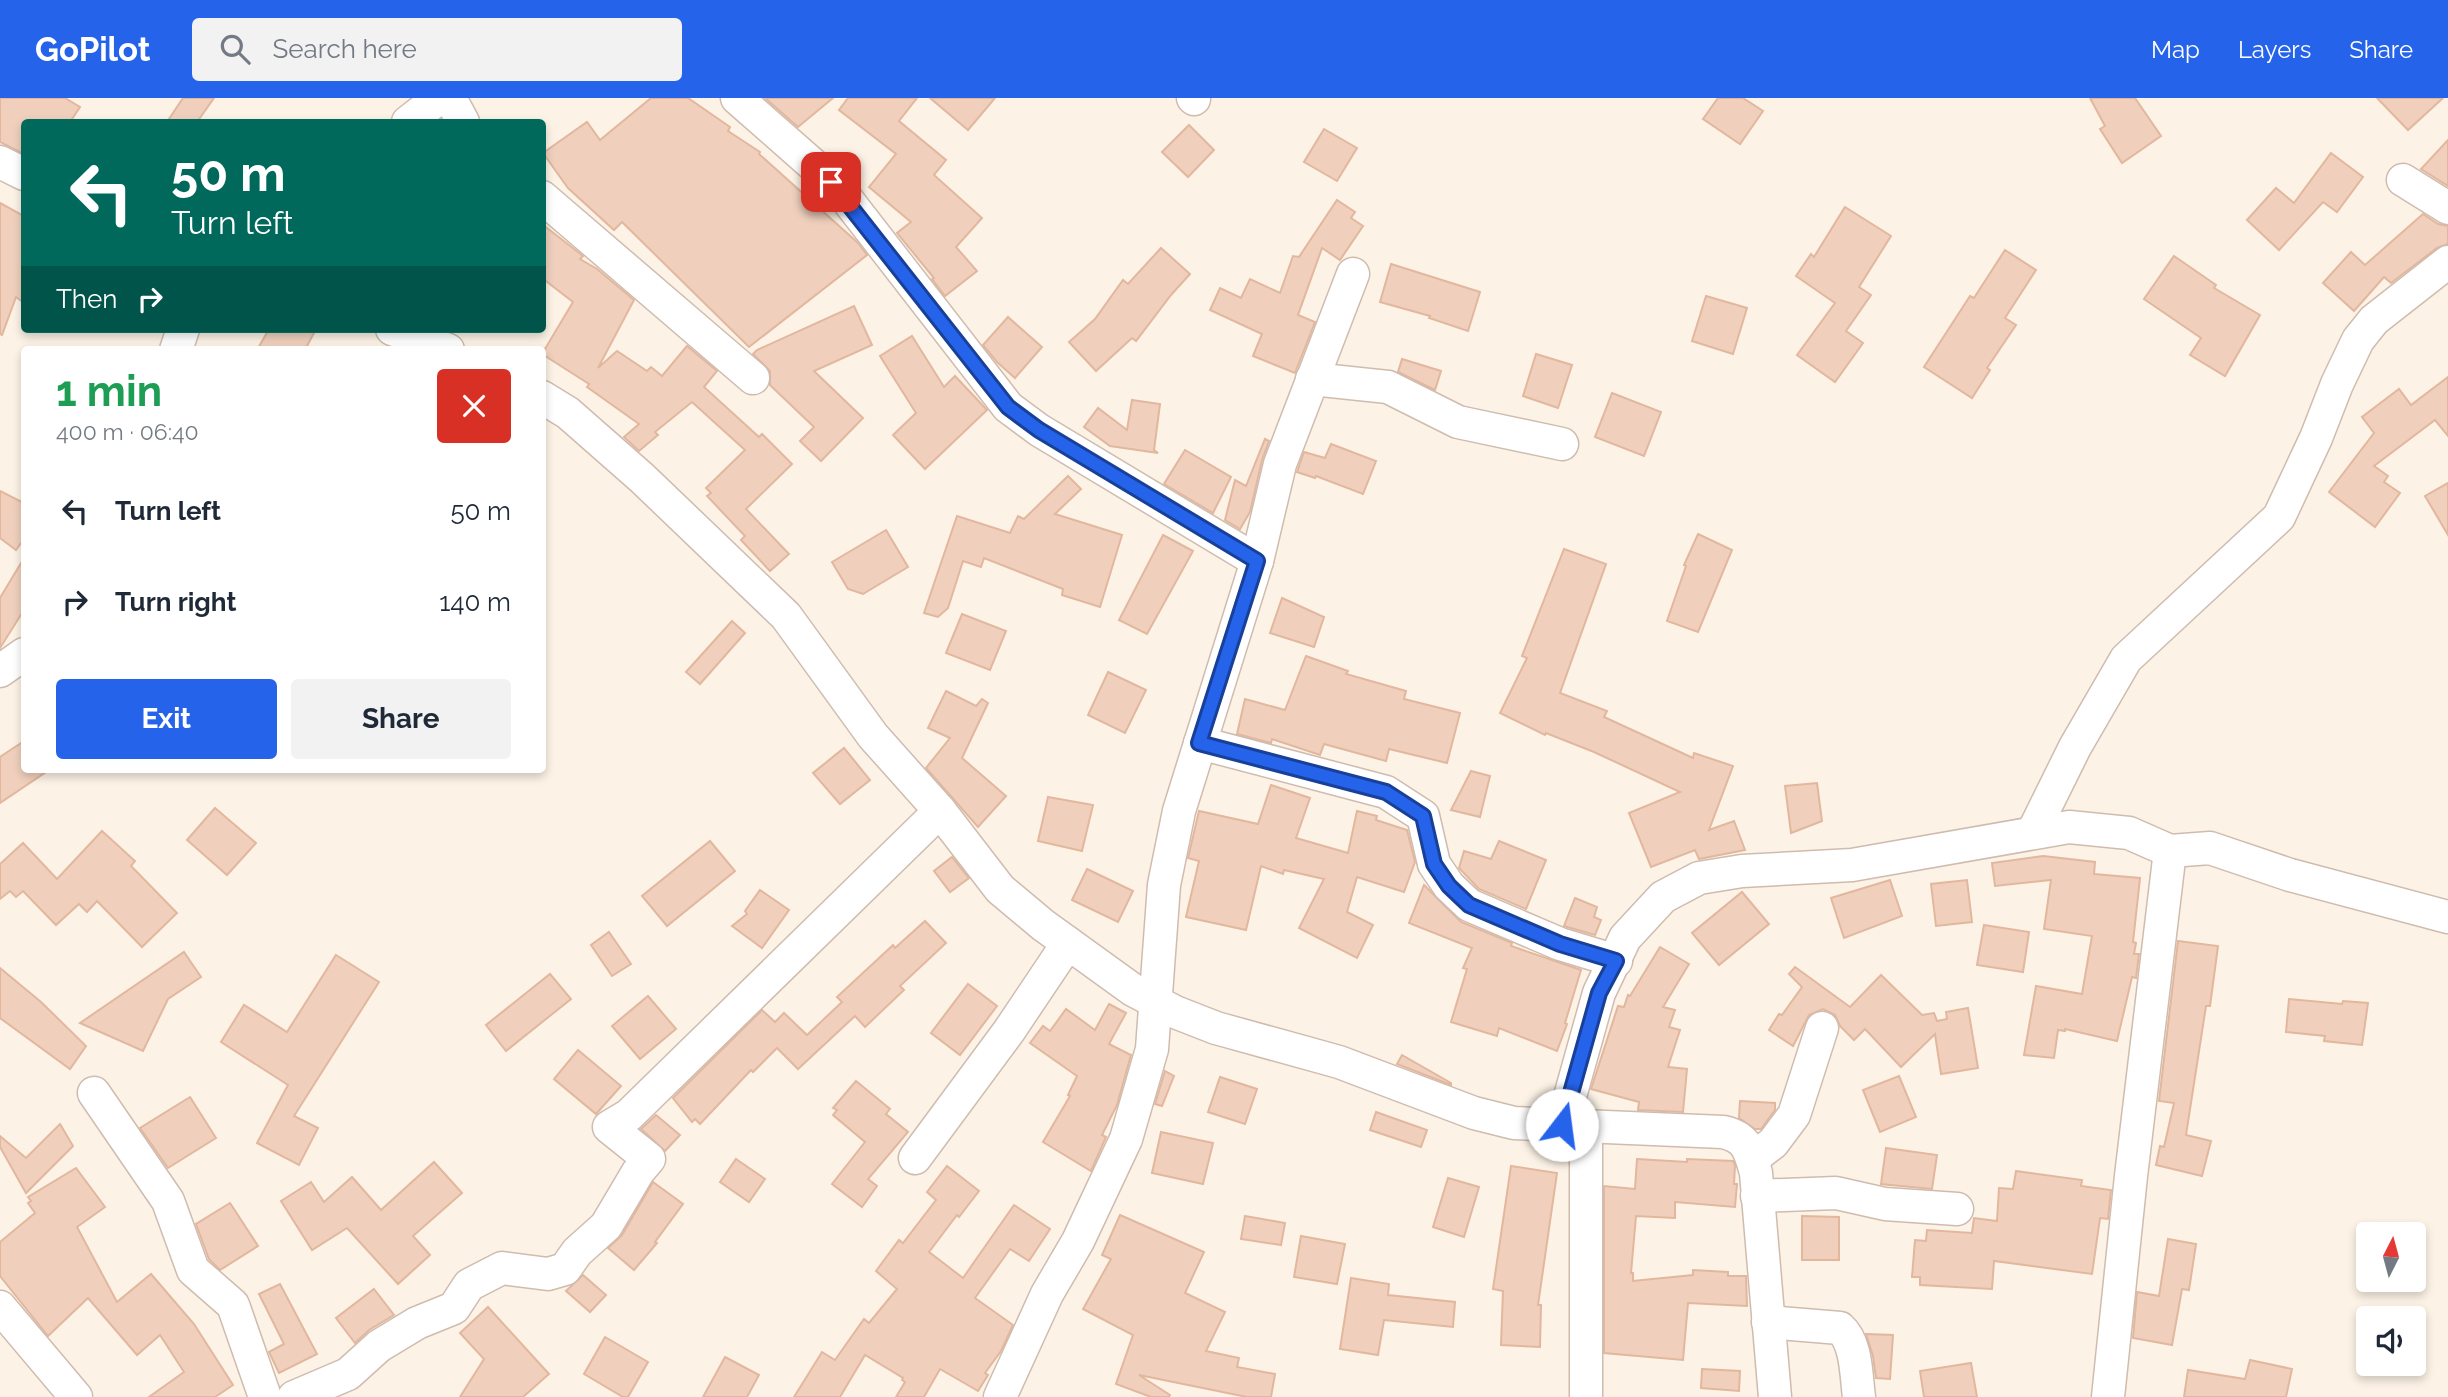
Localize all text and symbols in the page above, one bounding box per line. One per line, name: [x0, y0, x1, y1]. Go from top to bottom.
search box: [192, 18, 682, 81]
text: GoPilot: [35, 30, 150, 69]
icon: search: [216, 30, 254, 68]
text: Search here: [272, 34, 417, 64]
text: Map: [2151, 35, 2200, 64]
text: Layers: [2238, 35, 2311, 64]
text: Share: [2349, 35, 2413, 64]
text: 50 m: [171, 145, 286, 202]
icon: left: [56, 147, 147, 238]
pin: [801, 152, 861, 212]
icon: arrive: [812, 163, 850, 201]
text: Turn left: [171, 204, 293, 241]
icon: right: [131, 280, 169, 318]
text: Then: [56, 284, 117, 314]
text: 1 min: [56, 367, 162, 416]
button: close: [437, 369, 511, 443]
text: 400 m · 06:40: [56, 418, 199, 445]
icon: left: [56, 492, 94, 530]
text: Turn left: [115, 496, 221, 526]
text: 50 m: [450, 496, 511, 526]
icon: right: [56, 583, 94, 621]
text: Turn right: [115, 587, 236, 617]
text: 140 m: [439, 587, 511, 617]
button: Exit: [56, 679, 277, 759]
button: Share: [291, 679, 511, 759]
position arrow: [1525, 1088, 1599, 1162]
north arrow: [2356, 1222, 2426, 1292]
map controls: [2356, 1222, 2426, 1376]
button: sound: [2356, 1306, 2426, 1376]

